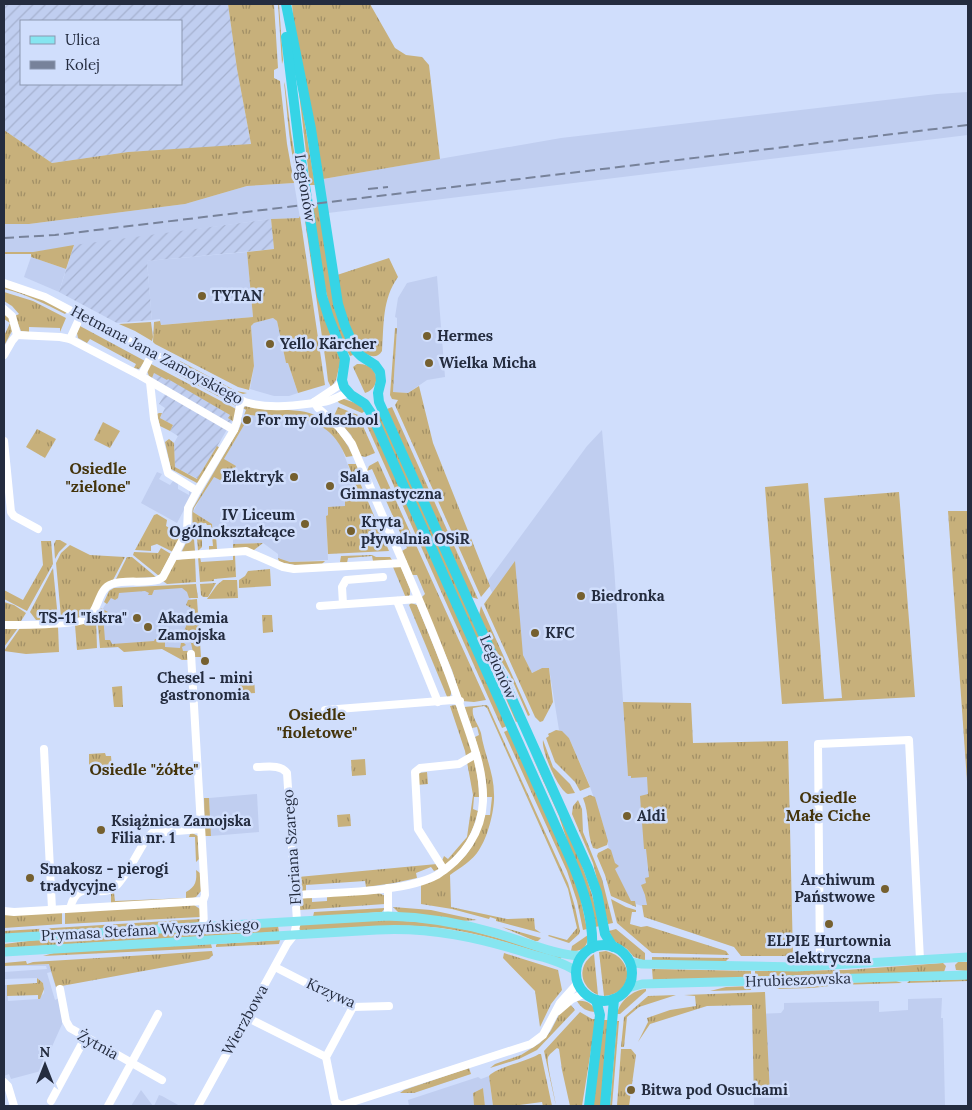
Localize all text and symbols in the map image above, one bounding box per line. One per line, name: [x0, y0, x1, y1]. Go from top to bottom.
legend: [20, 20, 182, 85]
text: Ulica: [65, 30, 101, 49]
text: Kolej: [65, 55, 100, 74]
street label: Legionów: [291, 153, 320, 223]
place label: TYTAN: [212, 286, 263, 305]
marker: TYTAN: [196, 290, 208, 302]
street label: Hetmana Jana Zamoyskiego: [68, 301, 247, 408]
place label: Hermes: [437, 326, 493, 345]
marker: Hermes: [421, 330, 433, 342]
place label: Yello Kärcher: [280, 334, 377, 353]
marker: Yello Kärcher: [264, 338, 276, 350]
place label: Wielka Micha: [439, 353, 537, 372]
marker: Wielka Micha: [423, 357, 435, 369]
place label: For my oldschool: [257, 410, 379, 429]
marker: For my oldschool: [241, 414, 253, 426]
district label: Osiedle "zielone": [65, 458, 131, 496]
place label: Elektryk: [222, 467, 284, 486]
place label: Sala Gimnastyczna: [340, 467, 442, 503]
marker: Elektryk: [288, 471, 300, 483]
marker: Sala Gimnastyczna: [324, 480, 336, 492]
place label: IV Liceum Ogólnokształcące: [169, 505, 295, 541]
place label: Kryta pływalnia OSiR: [361, 512, 470, 548]
marker: IV Liceum Ogólnokształcące: [299, 518, 311, 530]
marker: Kryta pływalnia OSiR: [345, 525, 357, 537]
place label: Biedronka: [591, 586, 665, 605]
marker: Biedronka: [575, 590, 587, 602]
place label: TS-11 "Iskra": [39, 608, 127, 627]
place label: Akademia Zamojska: [158, 608, 228, 644]
marker: TS-11 "Iskra": [131, 612, 143, 624]
marker: Akademia Zamojska: [142, 621, 154, 633]
place label: KFC: [545, 623, 575, 642]
marker: KFC: [529, 627, 541, 639]
street label: Legionów: [476, 632, 521, 702]
marker: Chesel - mini gastronomia: [199, 655, 211, 667]
place label: Chesel - mini gastronomia: [157, 668, 253, 704]
district label: Osiedle "fioletowe": [277, 704, 357, 742]
district label: Osiedle "żółte": [89, 759, 199, 779]
district label: Osiedle Małe Ciche: [785, 787, 871, 825]
street label: Floriana Szarego: [278, 788, 305, 905]
place label: Aldi: [637, 806, 666, 825]
marker: Aldi: [621, 810, 633, 822]
place label: Książnica Zamojska Filia nr. 1: [111, 811, 251, 847]
marker: Książnica Zamojska Filia nr. 1: [95, 824, 107, 836]
place label: Smakosz - pierogi tradycyjne: [40, 859, 169, 895]
place label: Archiwum Państwowe: [794, 870, 875, 906]
marker: Smakosz - pierogi tradycyjne: [24, 872, 36, 884]
marker: Archiwum Państwowe: [879, 883, 891, 895]
street label: Prymasa Stefana Wyszyńskiego: [41, 914, 260, 945]
marker: ELPIE Hurtownia elektryczna: [823, 918, 835, 930]
place label: ELPIE Hurtownia elektryczna: [767, 931, 891, 967]
street label: Hrubieszowska: [745, 968, 852, 991]
street label: Krzywa: [304, 973, 359, 1012]
street label: Wierzbowa: [217, 981, 272, 1059]
street label: Żytnia: [74, 1026, 122, 1064]
north arrow: [20, 1040, 70, 1090]
text: N: [40, 1043, 51, 1061]
place label: Bitwa pod Osuchami: [641, 1080, 788, 1099]
marker: Bitwa pod Osuchami: [625, 1084, 637, 1096]

